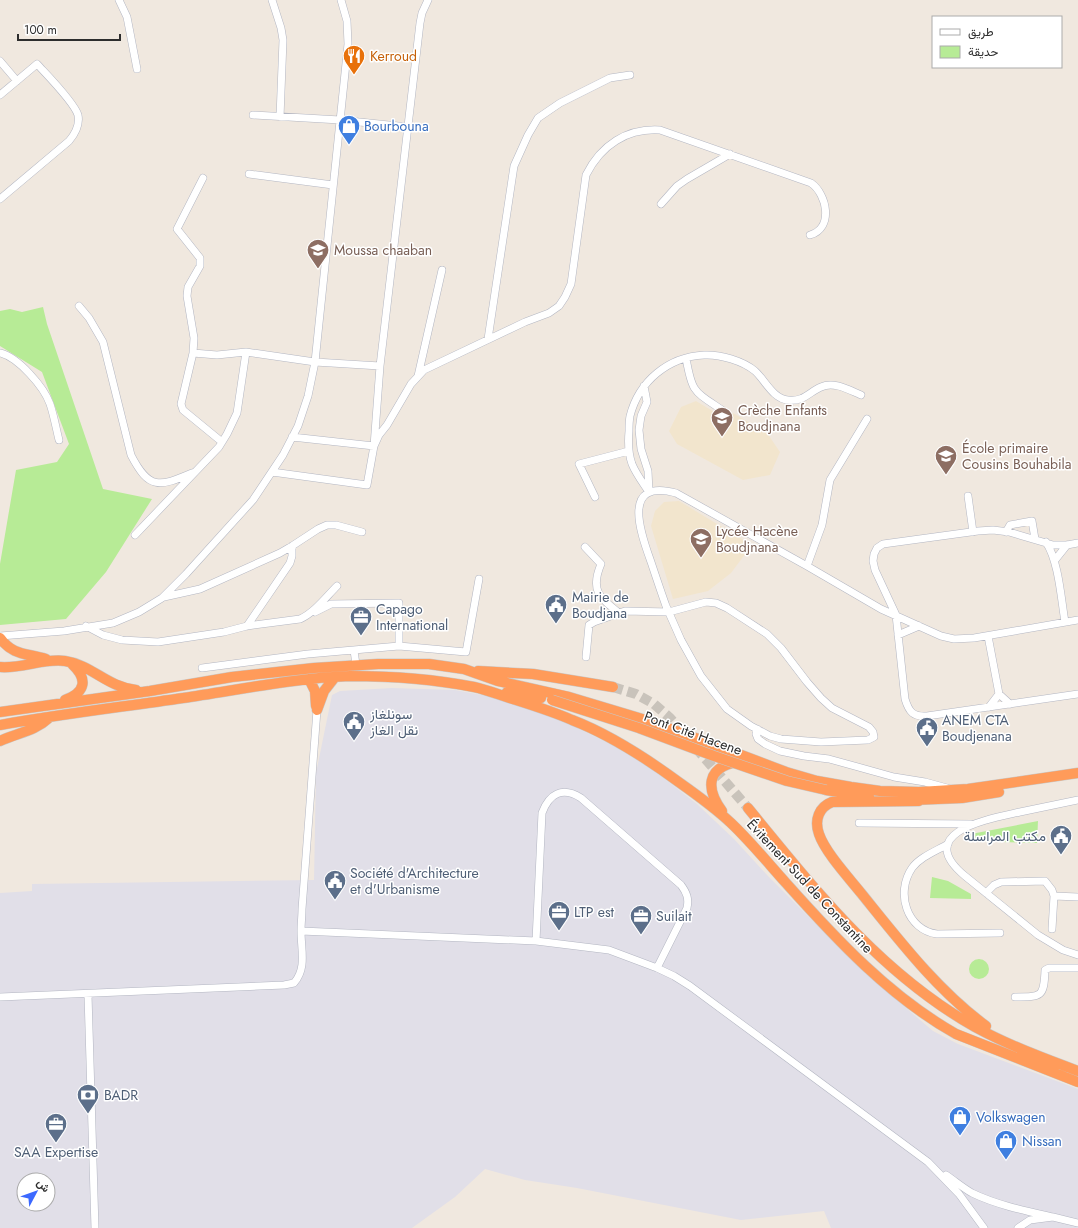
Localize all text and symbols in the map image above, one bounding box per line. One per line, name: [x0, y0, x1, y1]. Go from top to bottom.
scale bar: [18, 16, 120, 42]
legend: [932, 16, 1062, 68]
text: 100 m: [24, 21, 57, 39]
text: طريق: [968, 23, 994, 41]
restaurant icon: Kerroud: [341, 43, 367, 76]
text: حديقة: [968, 43, 998, 61]
place label: Kerroud: [370, 46, 417, 66]
shop icon: Bourbouna: [336, 113, 362, 146]
place label: Bourbouna: [364, 116, 429, 136]
school or university icon: Moussa chaaban: [305, 237, 331, 270]
place label: Moussa chaaban: [334, 240, 432, 260]
place label: Crèche Enfants Boudjnana: [738, 400, 827, 436]
school or university icon: Crèche Enfants Boudjnana: [709, 405, 735, 438]
place label: École primaire Cousins Bouhabila: [962, 438, 1072, 474]
school or university icon: École primaire Cousins Bouhabila: [933, 443, 959, 476]
place label: Lycée Hacène Boudjnana: [716, 521, 798, 557]
school or university icon: Lycée Hacène Boudjnana: [688, 526, 714, 559]
place label: Mairie de Boudjana: [572, 587, 629, 623]
public building icon: Mairie de Boudjana: [543, 592, 569, 625]
place label: Capago International: [376, 599, 448, 635]
office icon: Capago International: [348, 604, 374, 637]
place label: سونلغاز نقل الغاز: [369, 704, 418, 740]
street label: Pont Cité Hacene: [641, 706, 745, 760]
public building icon: سونلغاز نقل الغاز: [341, 709, 367, 742]
place label: ANEM CTA Boudjenana: [942, 710, 1012, 746]
public building icon: ANEM CTA Boudjenana: [914, 715, 940, 748]
street label: Évitement Sud de Constantine: [742, 814, 878, 958]
public building icon: مكتب المراسلة: [1048, 823, 1074, 856]
place label: مكتب المراسلة: [963, 826, 1046, 846]
place label: Société d'Architecture et d'Urbanisme: [350, 863, 479, 899]
public building icon: Société d'Architecture et d'Urbanisme: [322, 868, 348, 901]
office icon: LTP est: [546, 899, 572, 932]
place label: LTP est: [574, 902, 615, 922]
office icon: Suilait: [628, 903, 654, 936]
place label: Suilait: [656, 906, 692, 926]
bank icon: BADR: [75, 1082, 101, 1115]
place label: BADR: [104, 1085, 138, 1105]
shop icon: Volkswagen: [947, 1104, 973, 1137]
place label: Volkswagen: [976, 1107, 1046, 1127]
office icon: SAA Expertise: [43, 1111, 69, 1144]
shop icon: Nissan: [993, 1128, 1019, 1161]
place label: Nissan: [1022, 1131, 1062, 1151]
place label: SAA Expertise: [14, 1142, 98, 1162]
north arrow: [16, 1172, 56, 1212]
text: ش: [33, 1175, 54, 1196]

